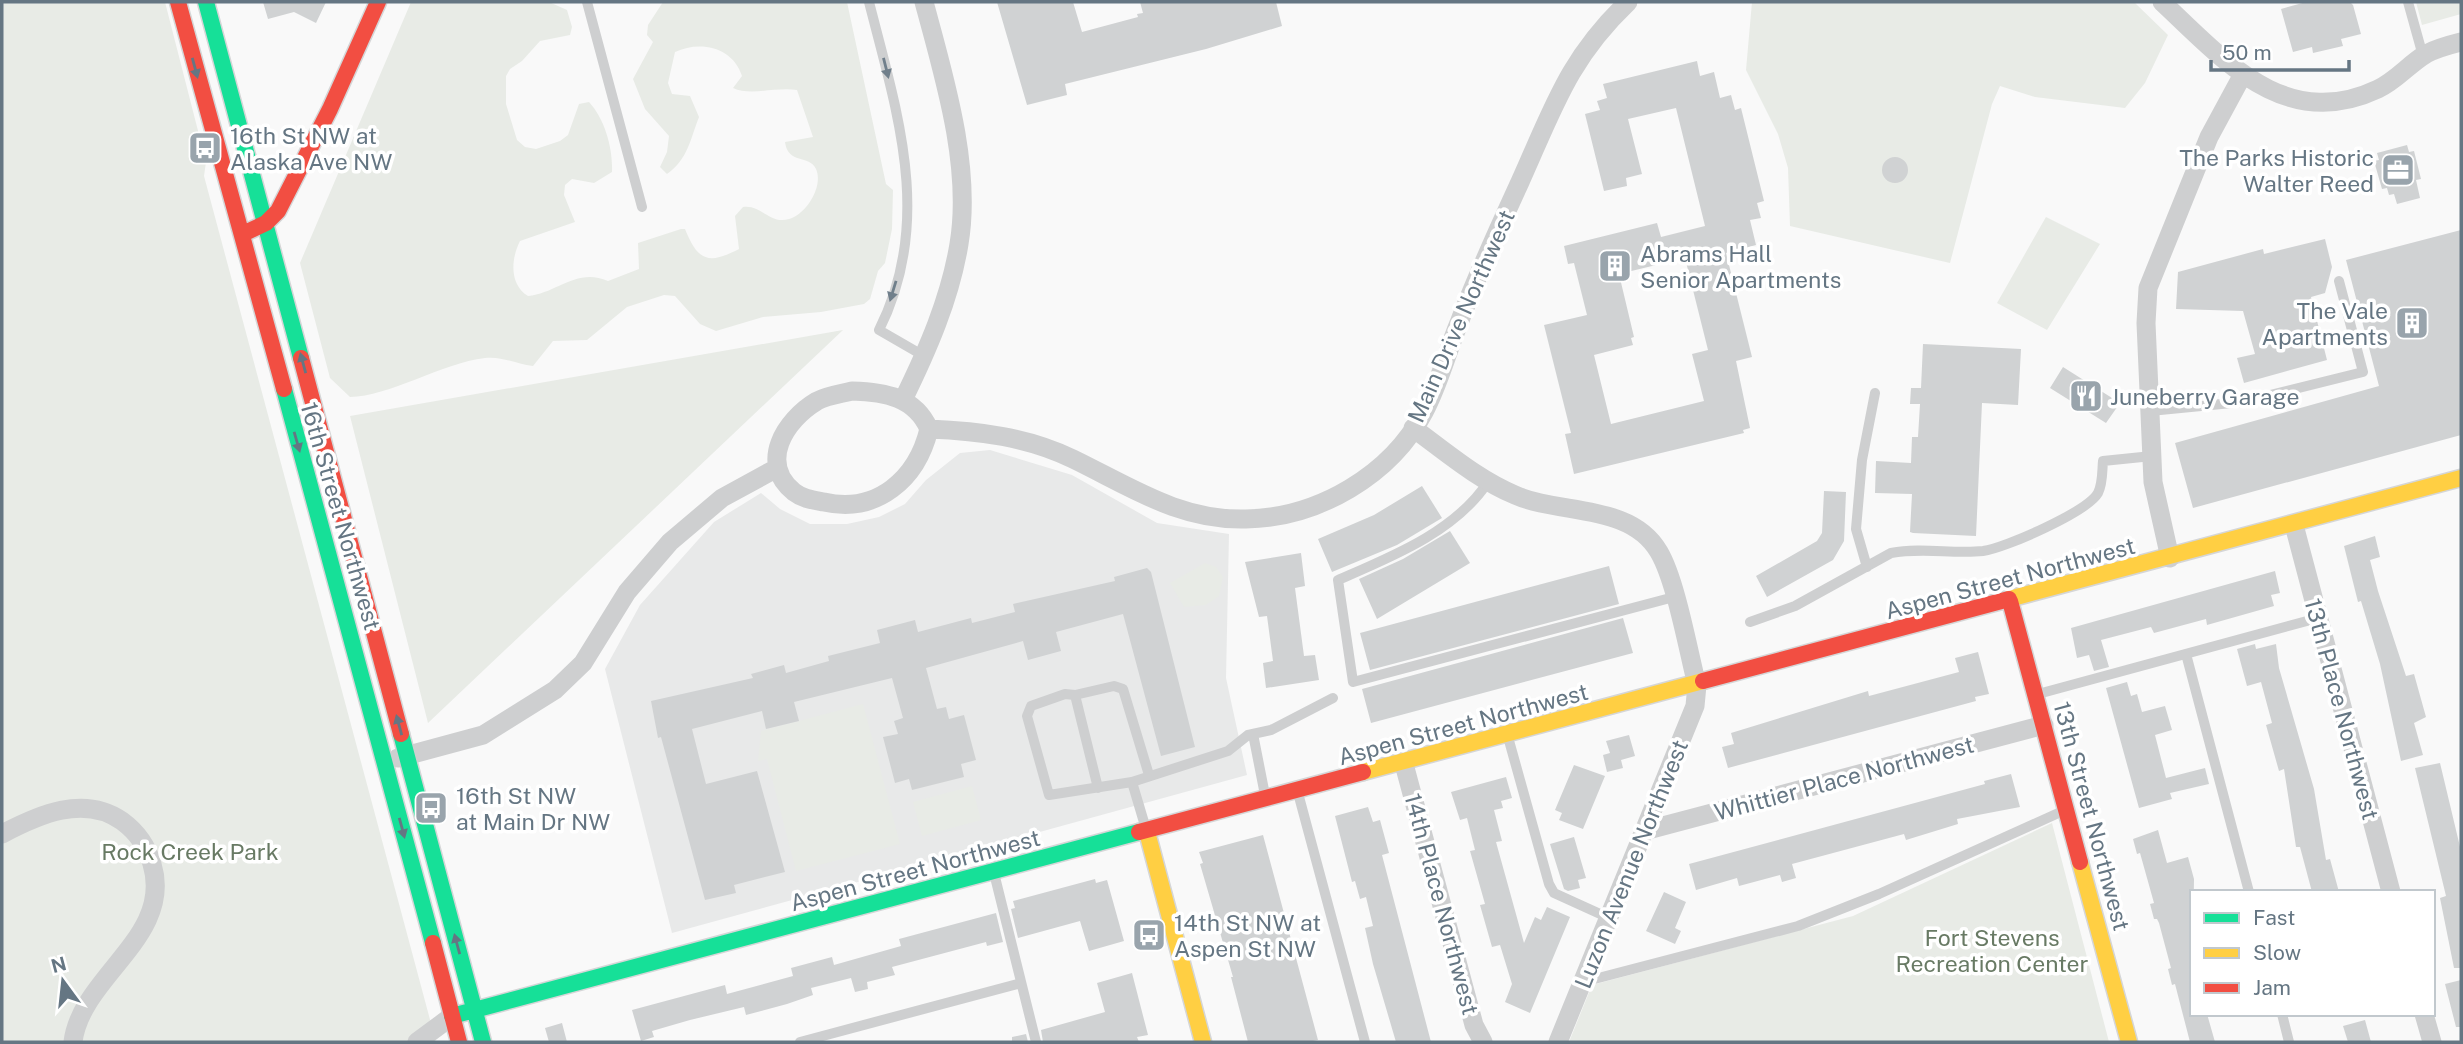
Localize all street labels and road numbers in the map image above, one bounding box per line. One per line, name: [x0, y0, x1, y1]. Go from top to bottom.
street label: Main Drive Northwest: [1402, 206, 1520, 426]
street label: 16th Street Northwest: [296, 399, 386, 633]
street label: Aspen Street Northwest: [1882, 532, 2138, 624]
street label: 13th Place Northwest: [2299, 595, 2385, 823]
street label: Aspen Street Northwest: [1335, 678, 1591, 770]
street label: 13th Street Northwest: [2048, 698, 2136, 934]
street label: Whittier Place Northwest: [1711, 730, 1977, 826]
street label: Luzon Avenue Northwest: [1569, 736, 1693, 992]
street label: 14th Place Northwest: [1399, 790, 1485, 1018]
street label: Aspen Street Northwest: [787, 824, 1043, 916]

